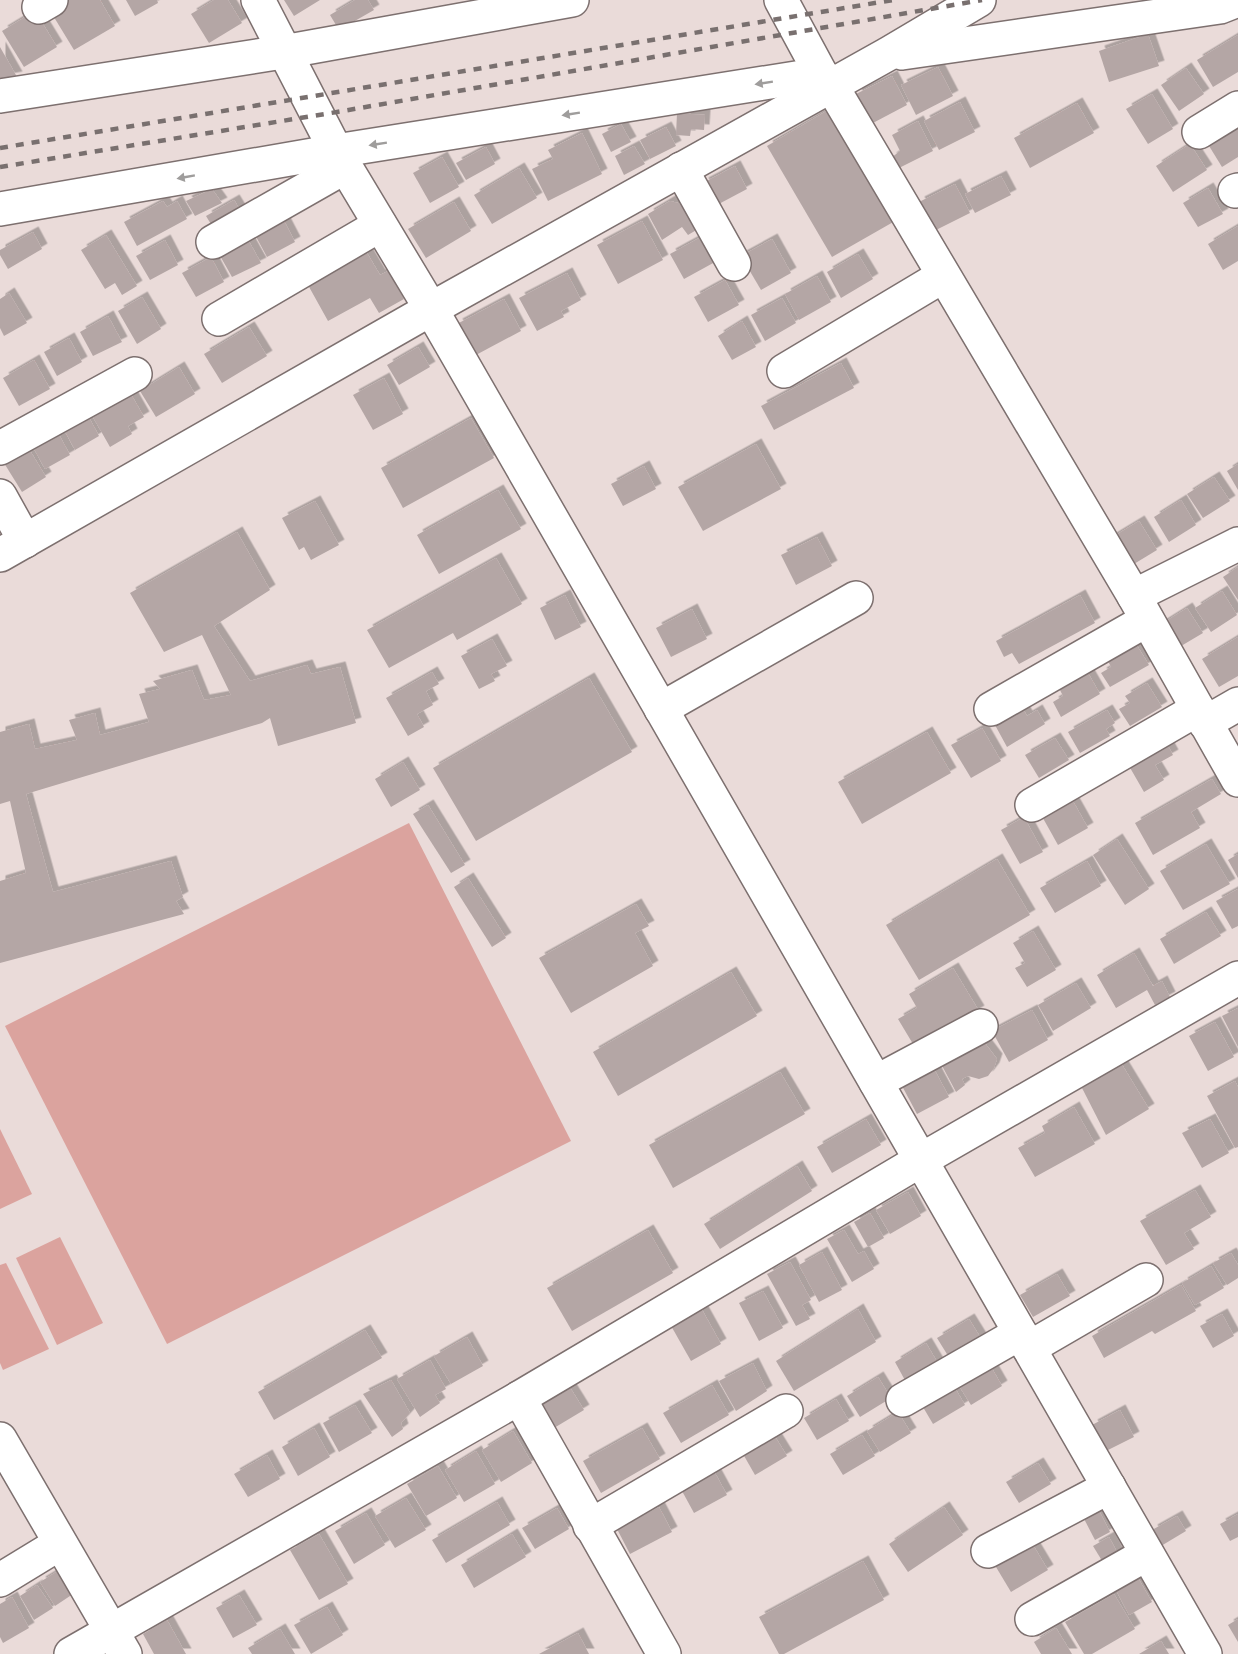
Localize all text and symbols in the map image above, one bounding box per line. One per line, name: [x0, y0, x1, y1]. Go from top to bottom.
one-way arrow: [754, 79, 773, 88]
one-way arrow: [561, 109, 580, 118]
one-way arrow: [369, 139, 388, 148]
one-way arrow: [177, 173, 196, 182]

